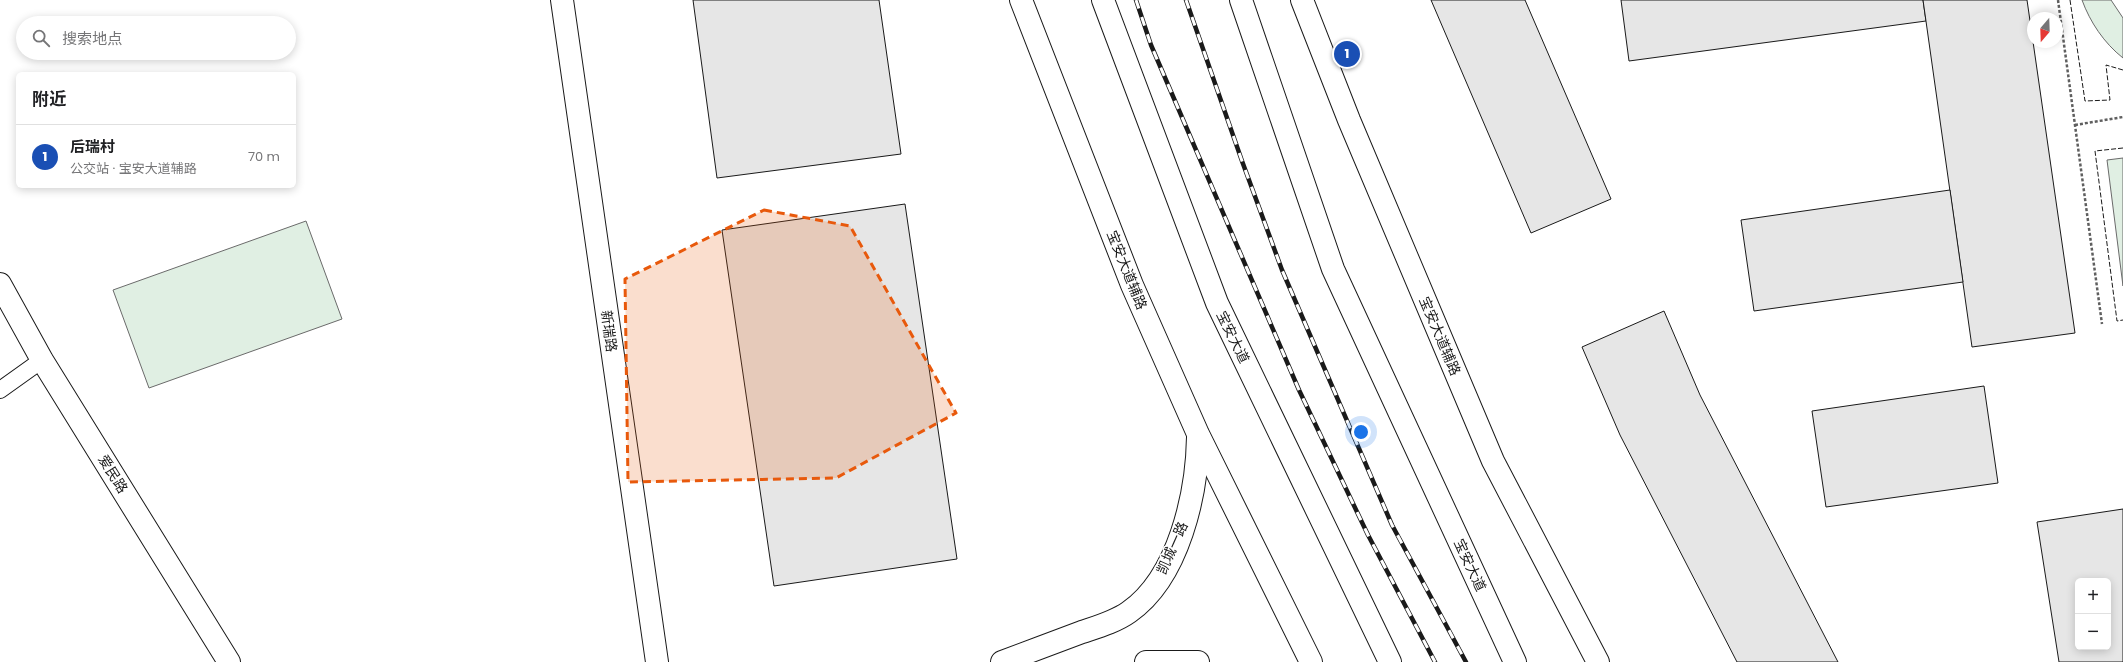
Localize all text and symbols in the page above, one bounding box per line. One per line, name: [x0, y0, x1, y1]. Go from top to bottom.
north arrow: [2027, 12, 2063, 48]
search box: [16, 16, 296, 60]
icon: search: [30, 27, 52, 49]
text: 搜索地点: [62, 28, 122, 49]
pin: 1: [1334, 39, 1360, 69]
text: 附近: [32, 87, 66, 111]
text: 后瑞村: [70, 136, 115, 157]
text: 1: [43, 147, 47, 166]
text: 70 m: [248, 147, 280, 166]
text: 公交站 · 宝安大道辅路: [70, 159, 197, 178]
street label: 宝安大道辅路: [1102, 227, 1152, 313]
street label: 宝安大道辅路: [1414, 293, 1466, 379]
street label: 宝安大道: [1212, 307, 1254, 367]
street label: 新瑞路: [596, 309, 622, 353]
your location: [1351, 422, 1371, 442]
street label: 爱民路: [93, 451, 133, 497]
street label: 凯城一路: [1151, 518, 1193, 578]
street label: 宝安大道: [1449, 535, 1491, 595]
map controls: [2075, 578, 2111, 650]
button: +: [2075, 578, 2111, 614]
button: −: [2075, 614, 2111, 650]

